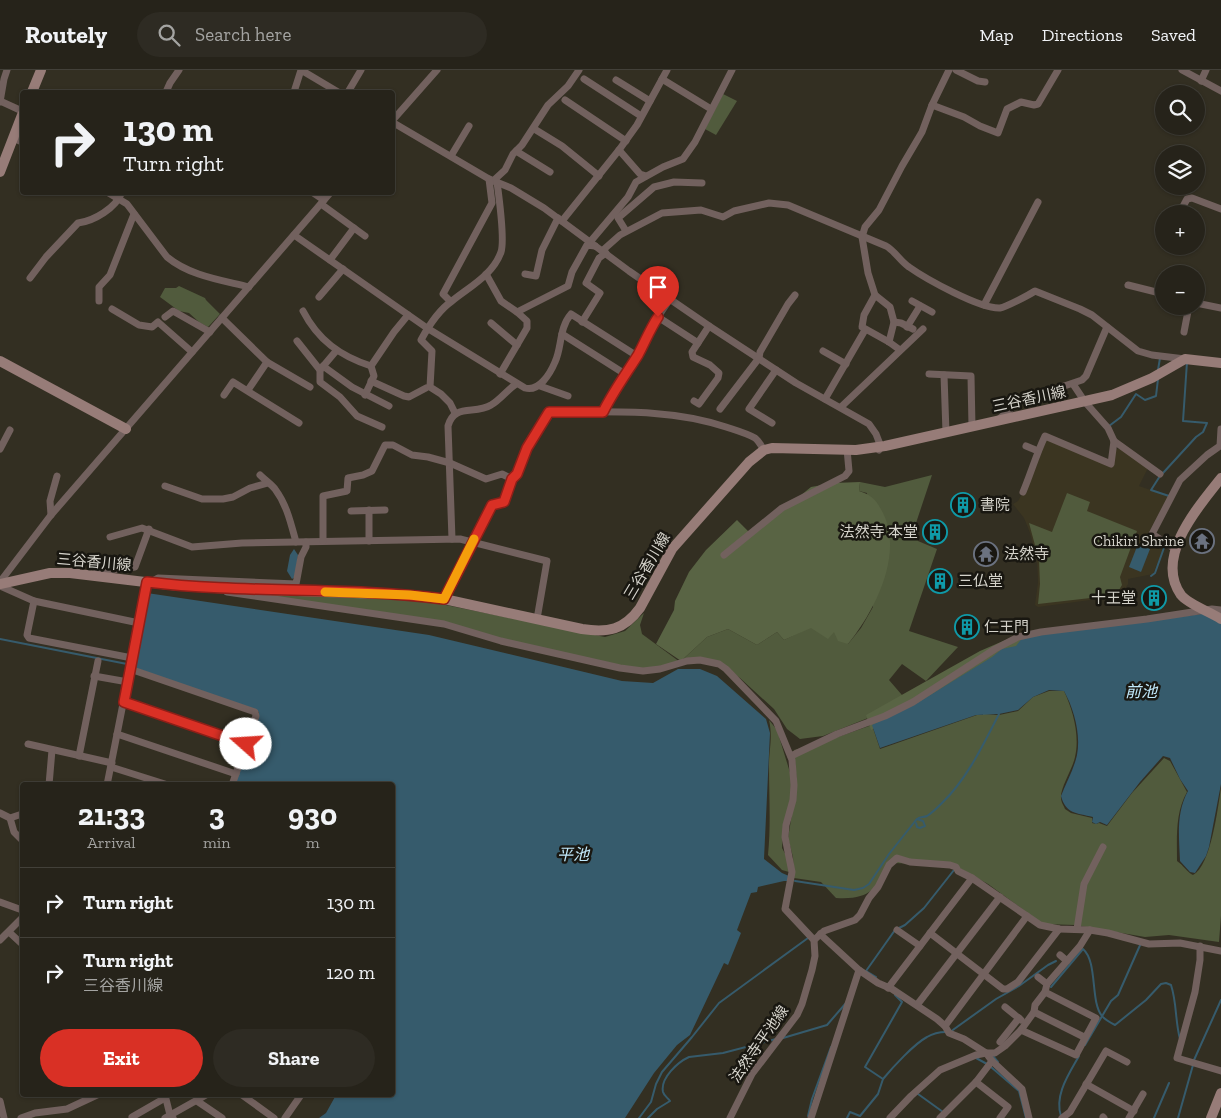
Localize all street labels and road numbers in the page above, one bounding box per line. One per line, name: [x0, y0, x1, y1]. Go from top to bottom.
street label: 三谷香川線: [990, 382, 1068, 416]
street label: 三谷香川線: [620, 529, 674, 603]
street label: 三谷香川線: [56, 550, 132, 574]
street label: 法然寺平池線: [726, 1002, 792, 1086]

